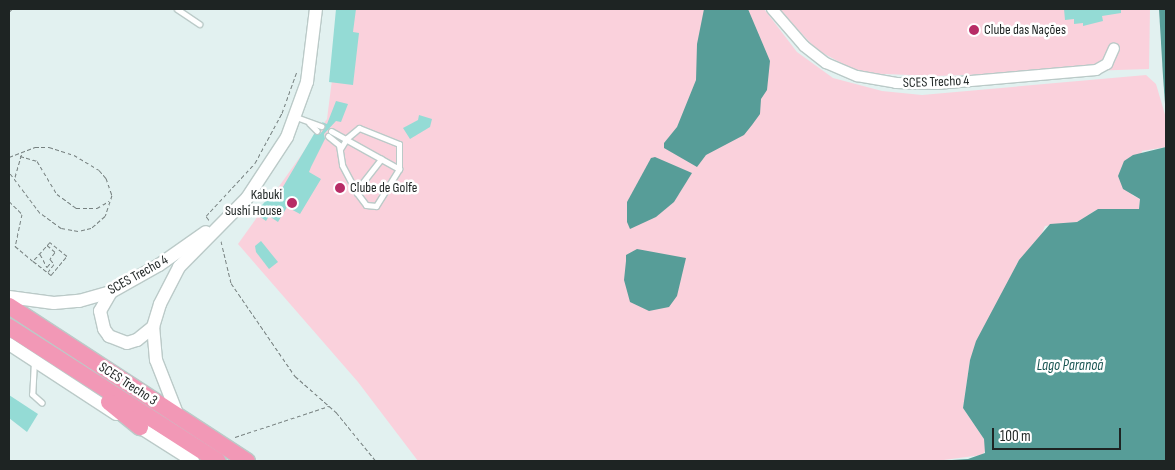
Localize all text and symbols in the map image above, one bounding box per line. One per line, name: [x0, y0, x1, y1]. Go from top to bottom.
place label: Clube das Nações: [984, 22, 1066, 38]
marker: Clube das Nações: [968, 24, 980, 36]
street label: SCES Trecho 4: [903, 72, 969, 92]
place label: Clube de Golfe: [350, 180, 417, 196]
marker: Clube de Golfe: [334, 182, 346, 194]
place label: Kabuki Sushi House: [225, 187, 282, 220]
marker: Kabuki Sushi House: [286, 197, 298, 209]
street label: SCES Trecho 4: [105, 252, 171, 298]
water label: Lago Paranoá: [1037, 357, 1103, 375]
street label: SCES Trecho 3: [96, 359, 160, 409]
scale bar: [995, 418, 1124, 450]
text: 100 m: [1000, 427, 1031, 446]

